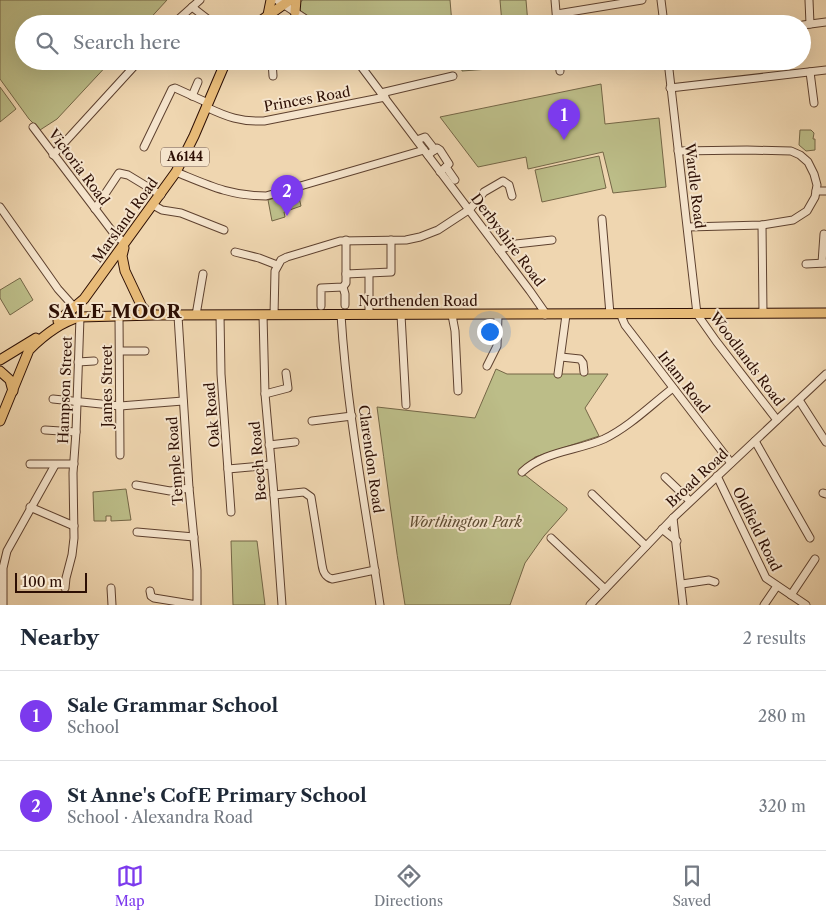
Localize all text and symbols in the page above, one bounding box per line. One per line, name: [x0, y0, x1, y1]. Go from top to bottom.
search box: [15, 15, 811, 70]
icon: search: [33, 29, 61, 57]
text: Search here: [73, 31, 181, 54]
street label: Princes Road: [262, 82, 352, 115]
pin: 1: [548, 99, 580, 140]
street label: Victoria Road: [44, 124, 114, 209]
street label: Wardle Road: [681, 141, 709, 230]
road number: A6144: [161, 148, 209, 166]
street label: Marsland Road: [88, 174, 162, 266]
pin: 2: [271, 175, 303, 216]
street label: Derbyshire Road: [467, 190, 549, 290]
street label: Northenden Road: [358, 292, 478, 310]
district label: SALE MOOR: [48, 300, 182, 323]
street label: Woodlands Road: [705, 308, 789, 410]
your location: [477, 319, 503, 345]
street label: Hampson Street: [54, 336, 76, 444]
street label: James Street: [98, 345, 116, 429]
street label: Irlam Road: [654, 347, 714, 417]
street label: Oak Road: [200, 381, 224, 448]
street label: Clarendon Road: [355, 404, 388, 515]
street label: Temple Road: [163, 416, 187, 506]
street label: Beech Road: [246, 420, 270, 502]
street label: Broad Road: [662, 444, 732, 511]
street label: Oldfield Road: [729, 484, 785, 575]
park label: Worthington Park: [408, 513, 523, 531]
scale bar: [15, 570, 88, 593]
text: 100 m: [22, 573, 62, 591]
text: Nearby: [20, 625, 99, 650]
text: 2 results: [743, 628, 806, 648]
text: Sale Grammar School: [67, 694, 278, 717]
text: 1: [32, 706, 40, 726]
text: 280 m: [758, 706, 806, 726]
text: School: [67, 717, 119, 737]
text: St Anne's CofE Primary School: [67, 784, 367, 807]
text: 2: [31, 796, 41, 816]
text: 320 m: [759, 796, 806, 816]
text: School · Alexandra Road: [67, 807, 253, 827]
tab: Map: [115, 862, 145, 910]
tab: Directions: [374, 862, 443, 910]
tab: Saved: [672, 862, 711, 910]

